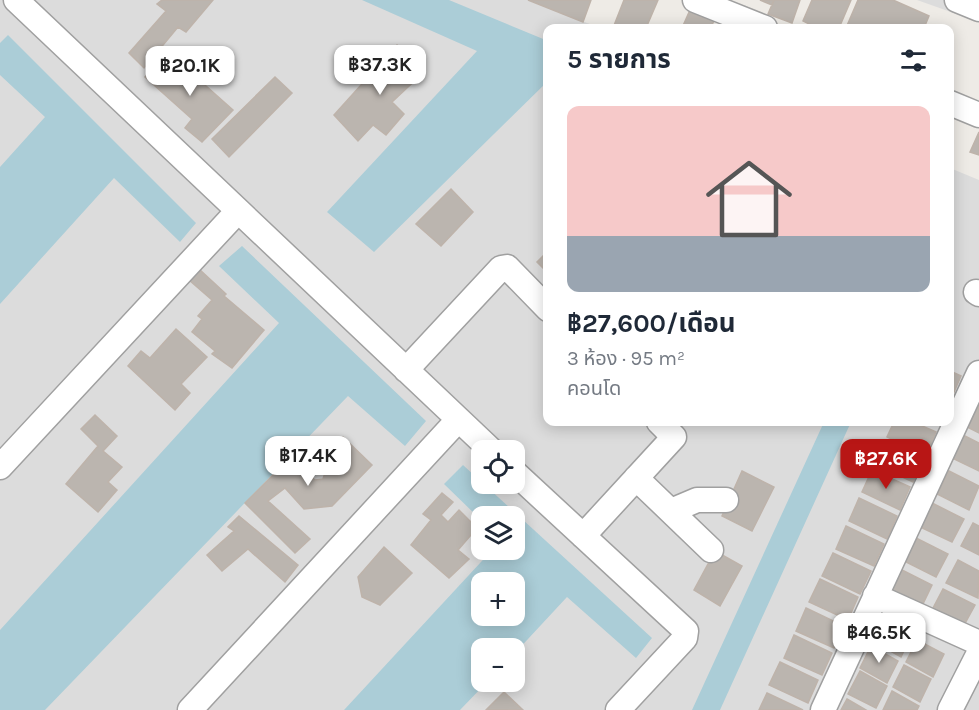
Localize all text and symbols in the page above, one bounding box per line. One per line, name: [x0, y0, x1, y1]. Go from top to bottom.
text: 5 รายการ: [567, 44, 671, 75]
icon: filters: [897, 44, 930, 77]
pin: ฿37.3K: [331, 45, 429, 96]
pin: ฿20.1K: [141, 46, 239, 97]
text: ฿37.3K: [348, 53, 412, 76]
text: ฿20.1K: [160, 54, 220, 77]
icon: home: [695, 145, 803, 253]
text: ฿27,600/เดือน: [567, 308, 736, 339]
text: 3 ห้อง · 95 m²: [567, 347, 685, 370]
text: คอนโด: [567, 377, 621, 400]
pin: ฿17.4K: [259, 436, 357, 487]
pin: ฿27.6K: [837, 439, 935, 490]
map controls: [471, 440, 525, 692]
button: locate: [471, 440, 525, 494]
text: ฿17.4K: [279, 444, 337, 467]
text: ฿27.6K: [854, 447, 918, 470]
button: layers: [471, 506, 525, 560]
button: +: [471, 572, 525, 626]
pin: ฿46.5K: [830, 613, 928, 664]
text: ฿46.5K: [847, 621, 911, 644]
button: −: [471, 638, 525, 692]

